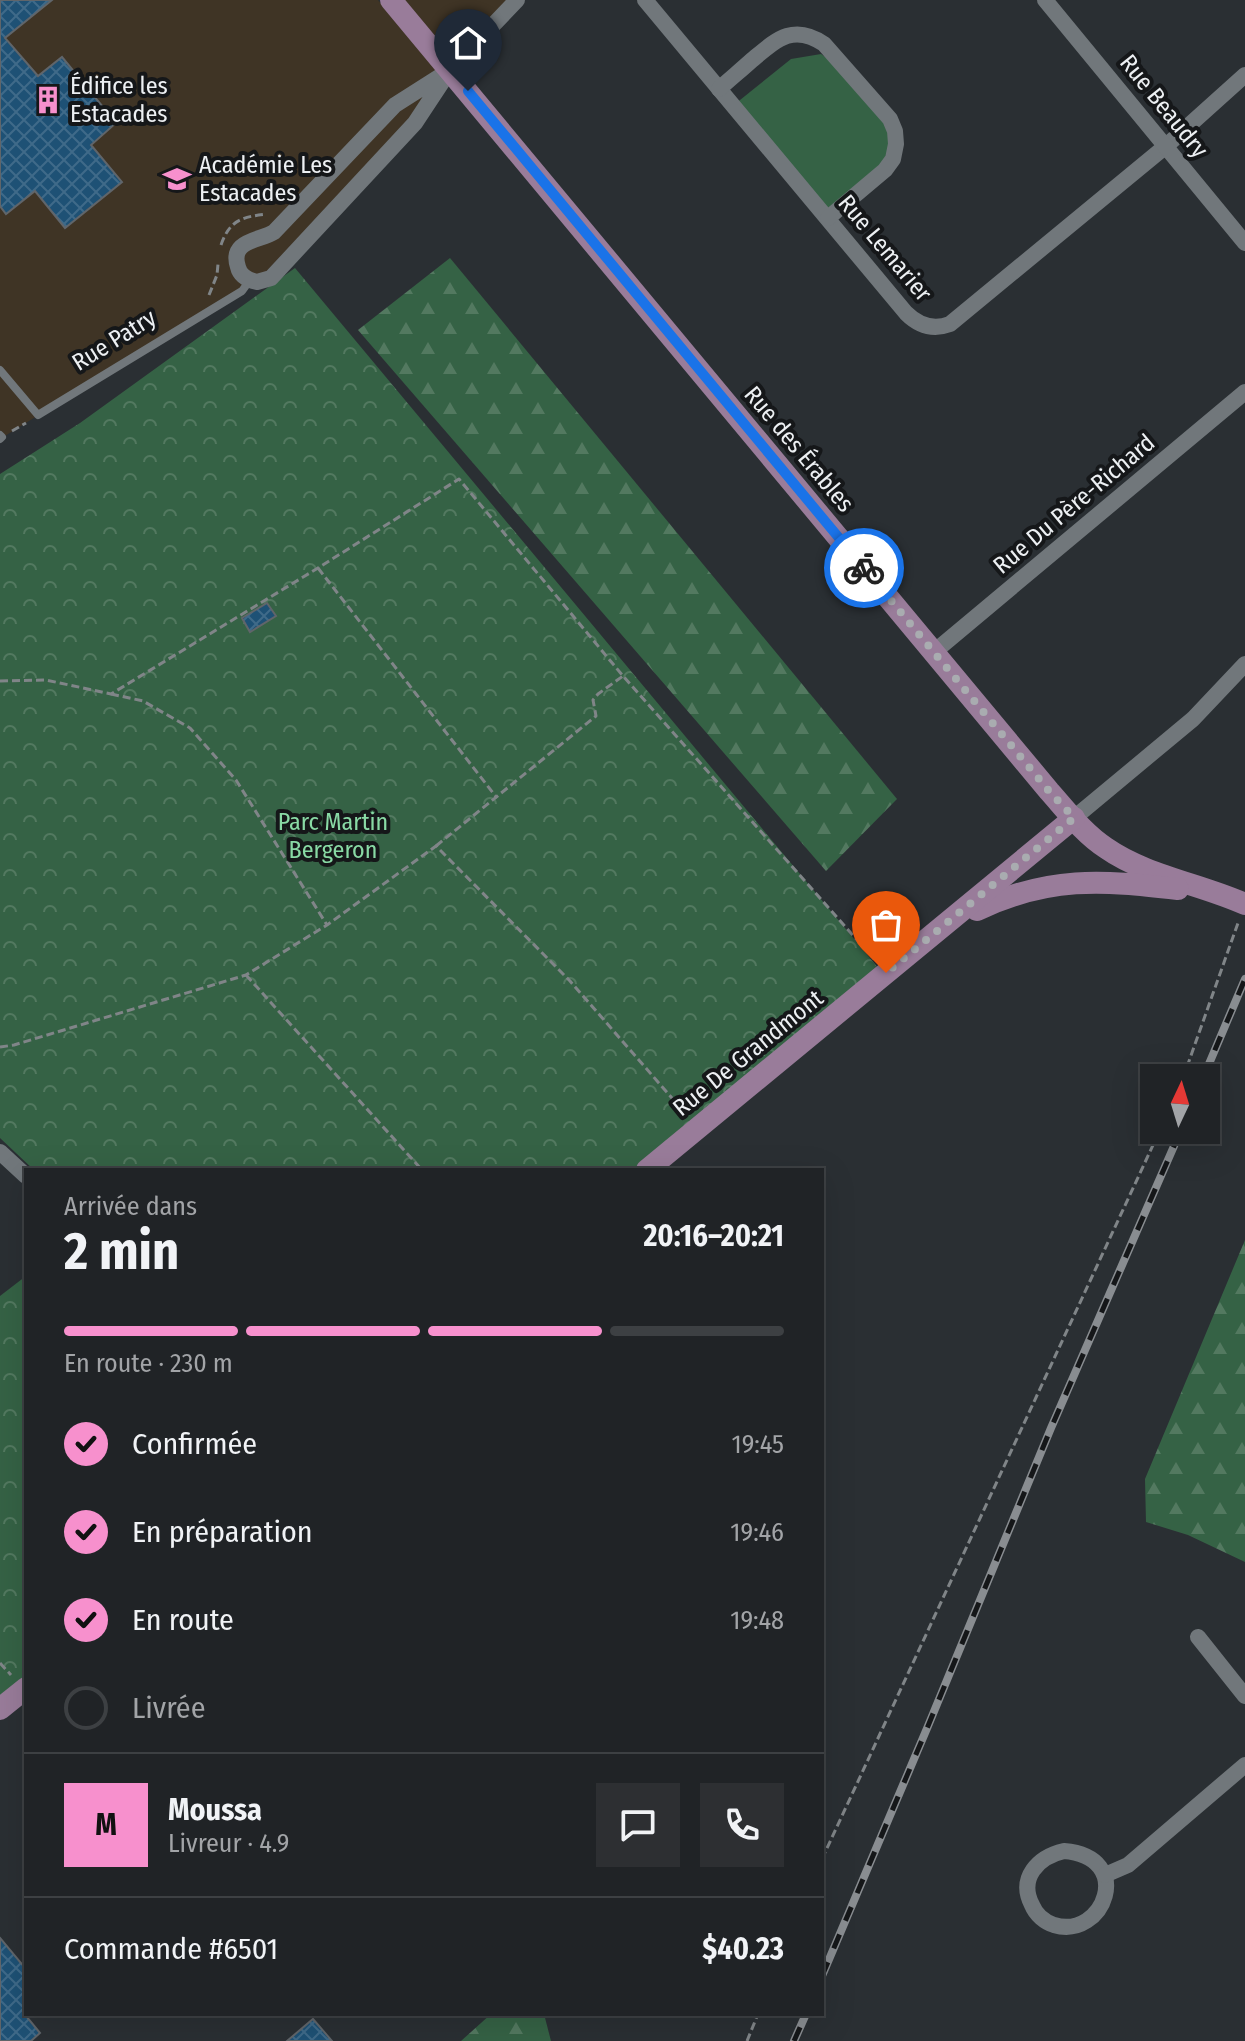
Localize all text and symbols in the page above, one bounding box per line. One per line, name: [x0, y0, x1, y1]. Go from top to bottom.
pin: [434, 9, 502, 91]
icon: home: [446, 21, 490, 65]
street label: Rue Beaudry: [1114, 49, 1214, 163]
place label: Édifice les Estacades: [70, 71, 168, 128]
building icon: Édifice les Estacades: [33, 85, 63, 115]
place label: Académie Les Estacades: [199, 151, 332, 207]
school or university icon: Académie Les Estacades: [162, 164, 192, 194]
street label: Rue Lemarier: [833, 189, 938, 307]
street label: Rue Patry: [67, 303, 161, 377]
street label: Rue des Érables: [738, 380, 860, 517]
street label: Rue Du Père-Richard: [988, 428, 1160, 580]
courier: [824, 528, 904, 608]
icon: bike: [842, 546, 886, 590]
park label: Parc Martin Bergeron: [278, 808, 388, 864]
pin: [852, 891, 920, 973]
icon: bag: [864, 903, 908, 947]
street label: Rue De Grandmont: [667, 984, 829, 1122]
north arrow: [1140, 1064, 1220, 1144]
map controls: [1140, 1064, 1220, 1144]
text: Arrivée dans: [64, 1191, 197, 1222]
text: 20:16–20:21: [643, 1218, 784, 1254]
text: 2 min: [64, 1220, 179, 1283]
text: En route · 230 m: [64, 1348, 233, 1379]
icon: check: [64, 1422, 108, 1466]
text: Confirmée: [132, 1426, 257, 1462]
text: 19:45: [732, 1429, 784, 1460]
icon: check: [64, 1510, 108, 1554]
text: En préparation: [132, 1514, 313, 1550]
text: 19:46: [730, 1517, 784, 1548]
icon: check: [64, 1598, 108, 1642]
text: En route: [132, 1602, 234, 1638]
text: 19:48: [730, 1605, 784, 1636]
text: Livrée: [132, 1690, 205, 1726]
button: chat: [596, 1783, 680, 1867]
button: phone: [700, 1783, 784, 1867]
text: Moussa: [168, 1792, 262, 1828]
text: M: [95, 1807, 117, 1843]
text: Livreur · 4.9: [168, 1828, 289, 1859]
text: Commande #6501: [64, 1931, 278, 1967]
text: $40.23: [702, 1931, 784, 1967]

